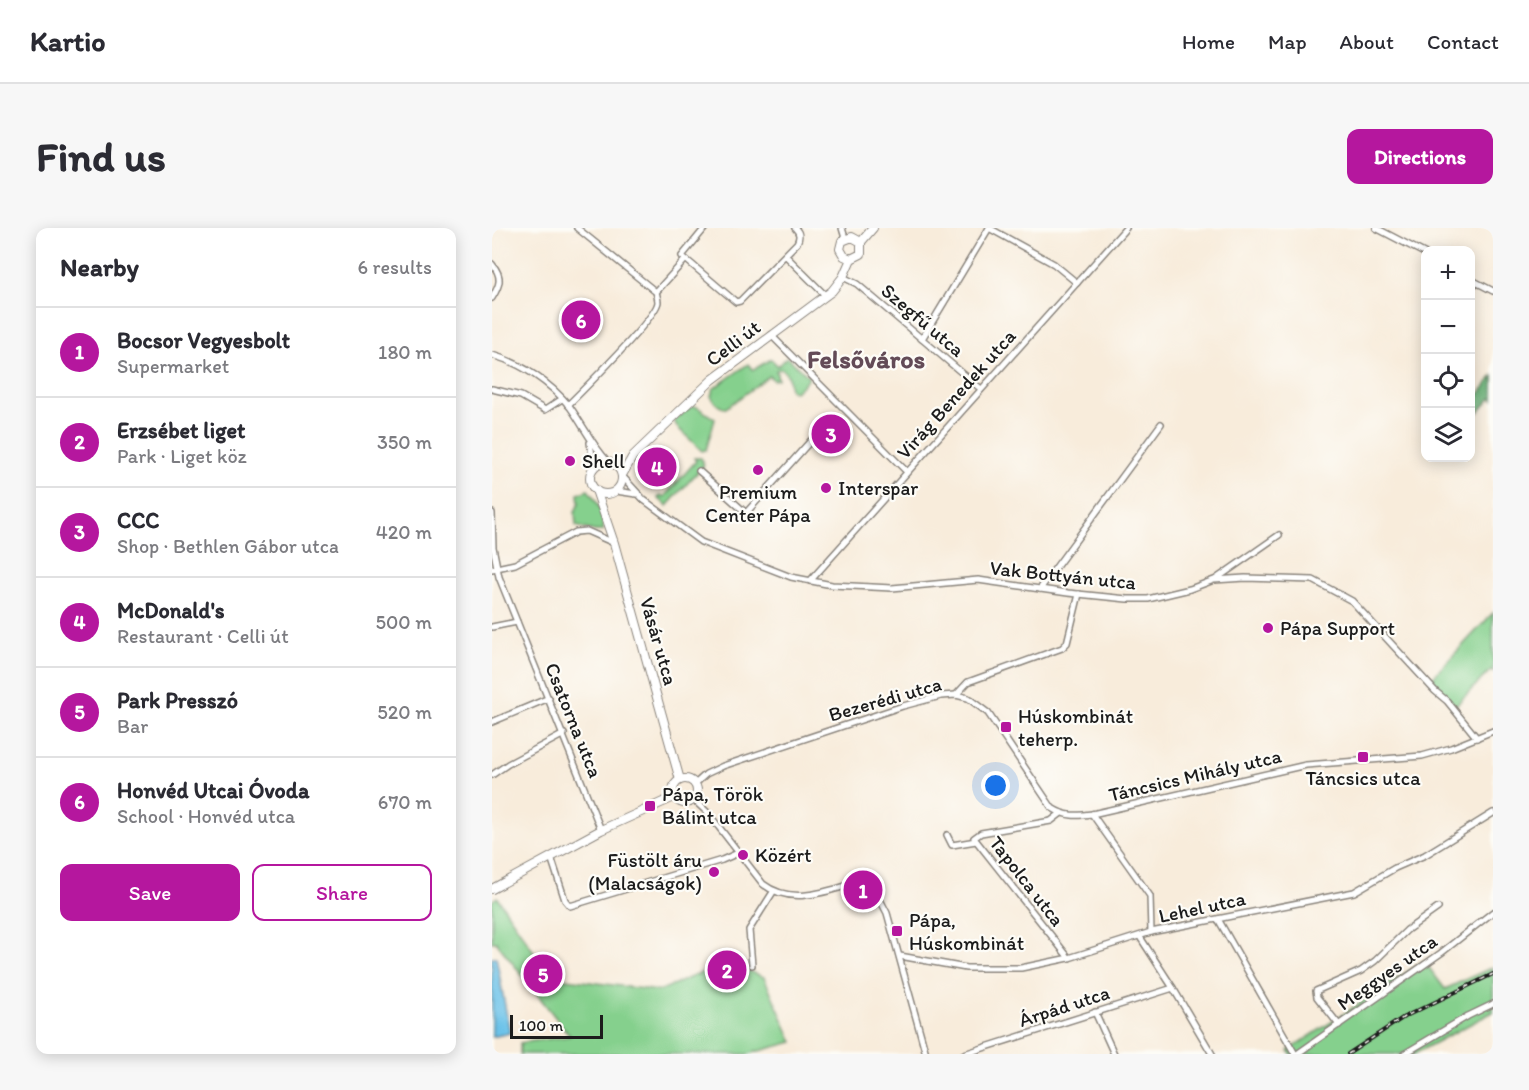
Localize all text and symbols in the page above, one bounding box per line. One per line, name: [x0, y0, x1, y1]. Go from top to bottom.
text: Kartio: [30, 24, 105, 58]
text: Home: [1182, 29, 1235, 54]
text: Map: [1268, 29, 1307, 54]
text: About: [1340, 29, 1394, 54]
text: Contact: [1427, 29, 1499, 54]
button: Directions: [1347, 129, 1493, 184]
text: Find us: [36, 131, 166, 182]
map controls: [1421, 246, 1475, 462]
button: +: [1421, 246, 1475, 300]
text: Nearby: [60, 251, 139, 283]
text: 6 results: [358, 255, 432, 279]
street label: Szegfű utca: [876, 278, 970, 362]
pin: 6: [562, 298, 601, 343]
button: −: [1421, 300, 1475, 354]
street label: Celli út: [701, 315, 765, 371]
street label: Virág Benedek utca: [891, 324, 1021, 464]
text: Bocsor Vegyesbolt: [117, 327, 290, 354]
text: 1: [75, 340, 84, 364]
text: 180 m: [378, 340, 432, 364]
district label: Felsőváros: [807, 343, 925, 375]
text: Supermarket: [117, 354, 229, 378]
button: locate: [1421, 354, 1475, 408]
button: layers: [1421, 408, 1475, 462]
pin: 3: [812, 412, 850, 456]
text: Erzsébet liget: [117, 417, 245, 444]
text: 2: [74, 430, 85, 454]
text: 350 m: [377, 430, 432, 454]
text: Park · Liget köz: [117, 444, 247, 468]
pin: 4: [638, 444, 676, 490]
place label: Shell: [582, 449, 625, 473]
marker: Shell: [563, 454, 577, 468]
marker: Premium Center Pápa: [751, 463, 765, 477]
place label: Interspar: [838, 476, 918, 500]
place label: Premium Center Pápa: [705, 480, 811, 527]
marker: Interspar: [819, 481, 833, 495]
text: CCC: [117, 507, 159, 534]
text: 3: [74, 520, 85, 544]
text: 420 m: [376, 520, 432, 544]
text: Shop · Bethlen Gábor utca: [117, 534, 339, 558]
street label: Vak Bottyán utca: [989, 555, 1138, 595]
street label: Vásár utca: [635, 594, 683, 688]
text: McDonald's: [117, 597, 225, 624]
text: 4: [73, 610, 86, 634]
text: 500 m: [376, 610, 432, 634]
place label: Pápa Support: [1280, 616, 1395, 640]
marker: Pápa Support: [1261, 621, 1275, 635]
text: Restaurant · Celli út: [117, 624, 289, 648]
street label: Csatorna utca: [540, 659, 608, 781]
street label: Bezerédi utca: [826, 671, 944, 727]
text: Park Presszó: [117, 687, 238, 714]
text: 5: [74, 700, 85, 724]
text: 520 m: [377, 700, 432, 724]
place label: Húskombinát teherp.: [1018, 704, 1133, 751]
text: Bar: [117, 714, 148, 738]
marker: Húskombinát teherp.: [999, 720, 1013, 734]
street label: Táncsics Mihály utca: [1106, 743, 1284, 807]
marker: Táncsics utca: [1356, 750, 1370, 764]
place label: Táncsics utca: [1305, 766, 1421, 790]
your location: [981, 771, 1010, 800]
text: Honvéd Utcai Óvoda: [117, 777, 309, 804]
place label: Pápa, Török Bálint utca: [662, 782, 764, 829]
text: 6: [74, 790, 85, 814]
text: 670 m: [378, 790, 432, 814]
marker: Pápa, Török Bálint utca: [643, 799, 657, 813]
text: School · Honvéd utca: [117, 804, 295, 828]
street label: Tapolca utca: [984, 831, 1070, 931]
place label: Közért: [755, 843, 812, 867]
place label: Füstölt áru (Malacságok): [588, 848, 702, 895]
marker: Közért: [736, 848, 750, 862]
button: Save: [60, 864, 240, 921]
button: Share: [252, 864, 432, 921]
marker: Füstölt áru (Malacságok): [707, 865, 721, 879]
pin: 1: [844, 868, 883, 912]
street label: Lehel utca: [1156, 886, 1248, 928]
place label: Pápa, Húskombinát: [909, 908, 1024, 955]
marker: Pápa, Húskombinát: [890, 924, 904, 938]
street label: Meggyes utca: [1332, 928, 1442, 1015]
pin: 2: [708, 948, 746, 992]
pin: 5: [524, 952, 562, 996]
street label: Árpád utca: [1016, 980, 1113, 1032]
scale bar: [510, 1012, 603, 1040]
text: 100 m: [519, 1016, 563, 1035]

